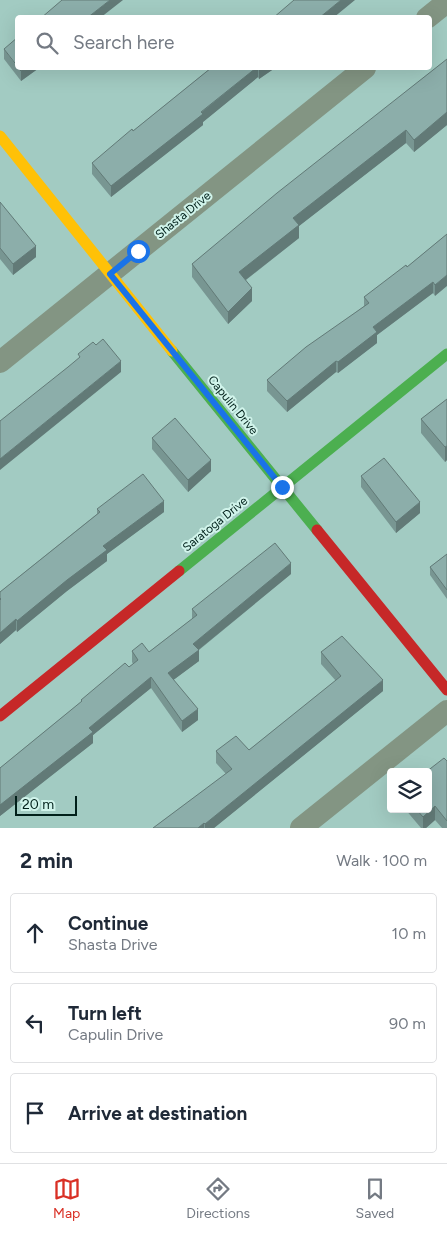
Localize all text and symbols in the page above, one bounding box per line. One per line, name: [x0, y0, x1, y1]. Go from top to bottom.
search box: [15, 15, 432, 70]
icon: search: [33, 29, 61, 57]
text: Search here: [73, 31, 175, 54]
street label: Shasta Drive: [153, 188, 214, 242]
route start: [127, 240, 150, 263]
street label: Capulin Drive: [205, 373, 261, 437]
route end: [271, 476, 294, 499]
street label: Saratoga Drive: [180, 493, 250, 554]
map controls: [387, 768, 432, 813]
button: layers: [387, 768, 432, 813]
scale bar: [15, 793, 78, 816]
text: 20 m: [22, 796, 54, 813]
text: 2 min: [20, 848, 73, 873]
text: Walk · 100 m: [336, 851, 427, 870]
text: Continue: [68, 912, 148, 935]
icon: ahead: [21, 919, 49, 947]
text: 10 m: [392, 924, 426, 943]
text: Shasta Drive: [68, 935, 158, 954]
text: Turn left: [68, 1002, 142, 1025]
icon: left: [21, 1009, 49, 1037]
text: 90 m: [389, 1014, 426, 1033]
text: Capulin Drive: [68, 1025, 163, 1044]
icon: arrive: [21, 1099, 49, 1127]
text: Arrive at destination: [68, 1102, 247, 1125]
tab: Map: [53, 1175, 81, 1222]
tab: Directions: [186, 1175, 250, 1222]
tab: Saved: [356, 1175, 394, 1222]

